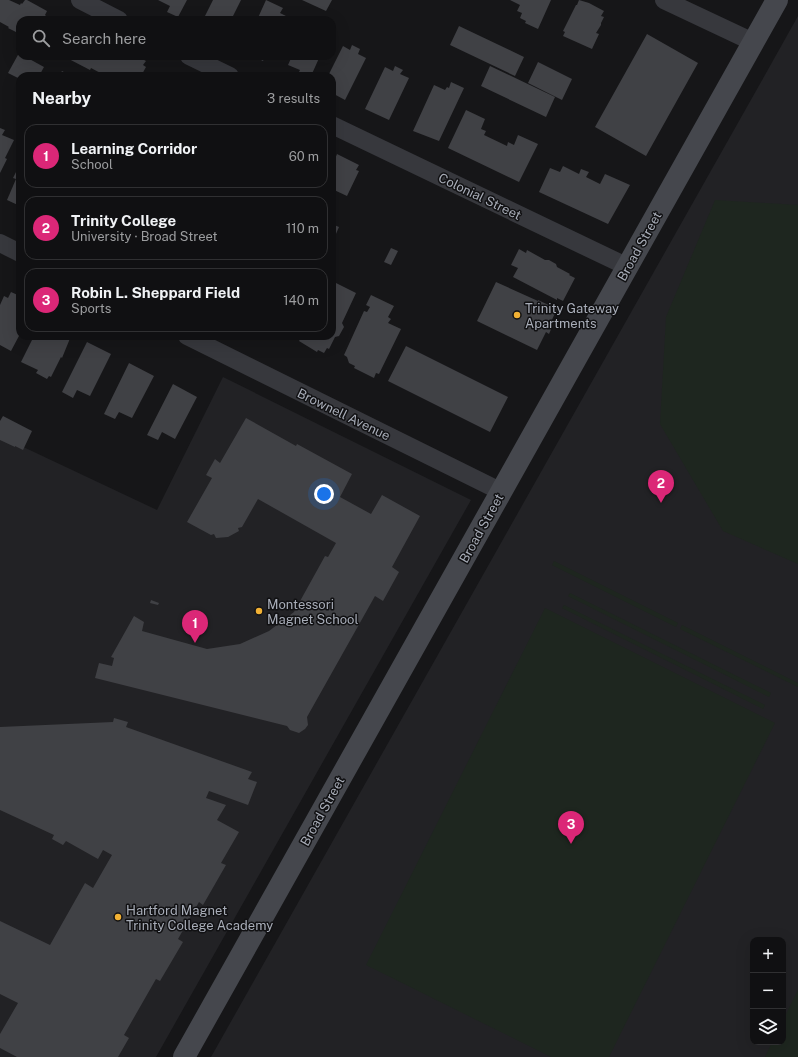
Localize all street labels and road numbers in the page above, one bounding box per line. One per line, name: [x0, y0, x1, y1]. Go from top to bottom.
street label: Colonial Street: [436, 170, 524, 223]
street label: Broad Street: [614, 209, 665, 284]
street label: Brownell Avenue: [295, 385, 393, 443]
street label: Broad Street: [456, 491, 507, 566]
street label: Broad Street: [297, 774, 348, 849]

